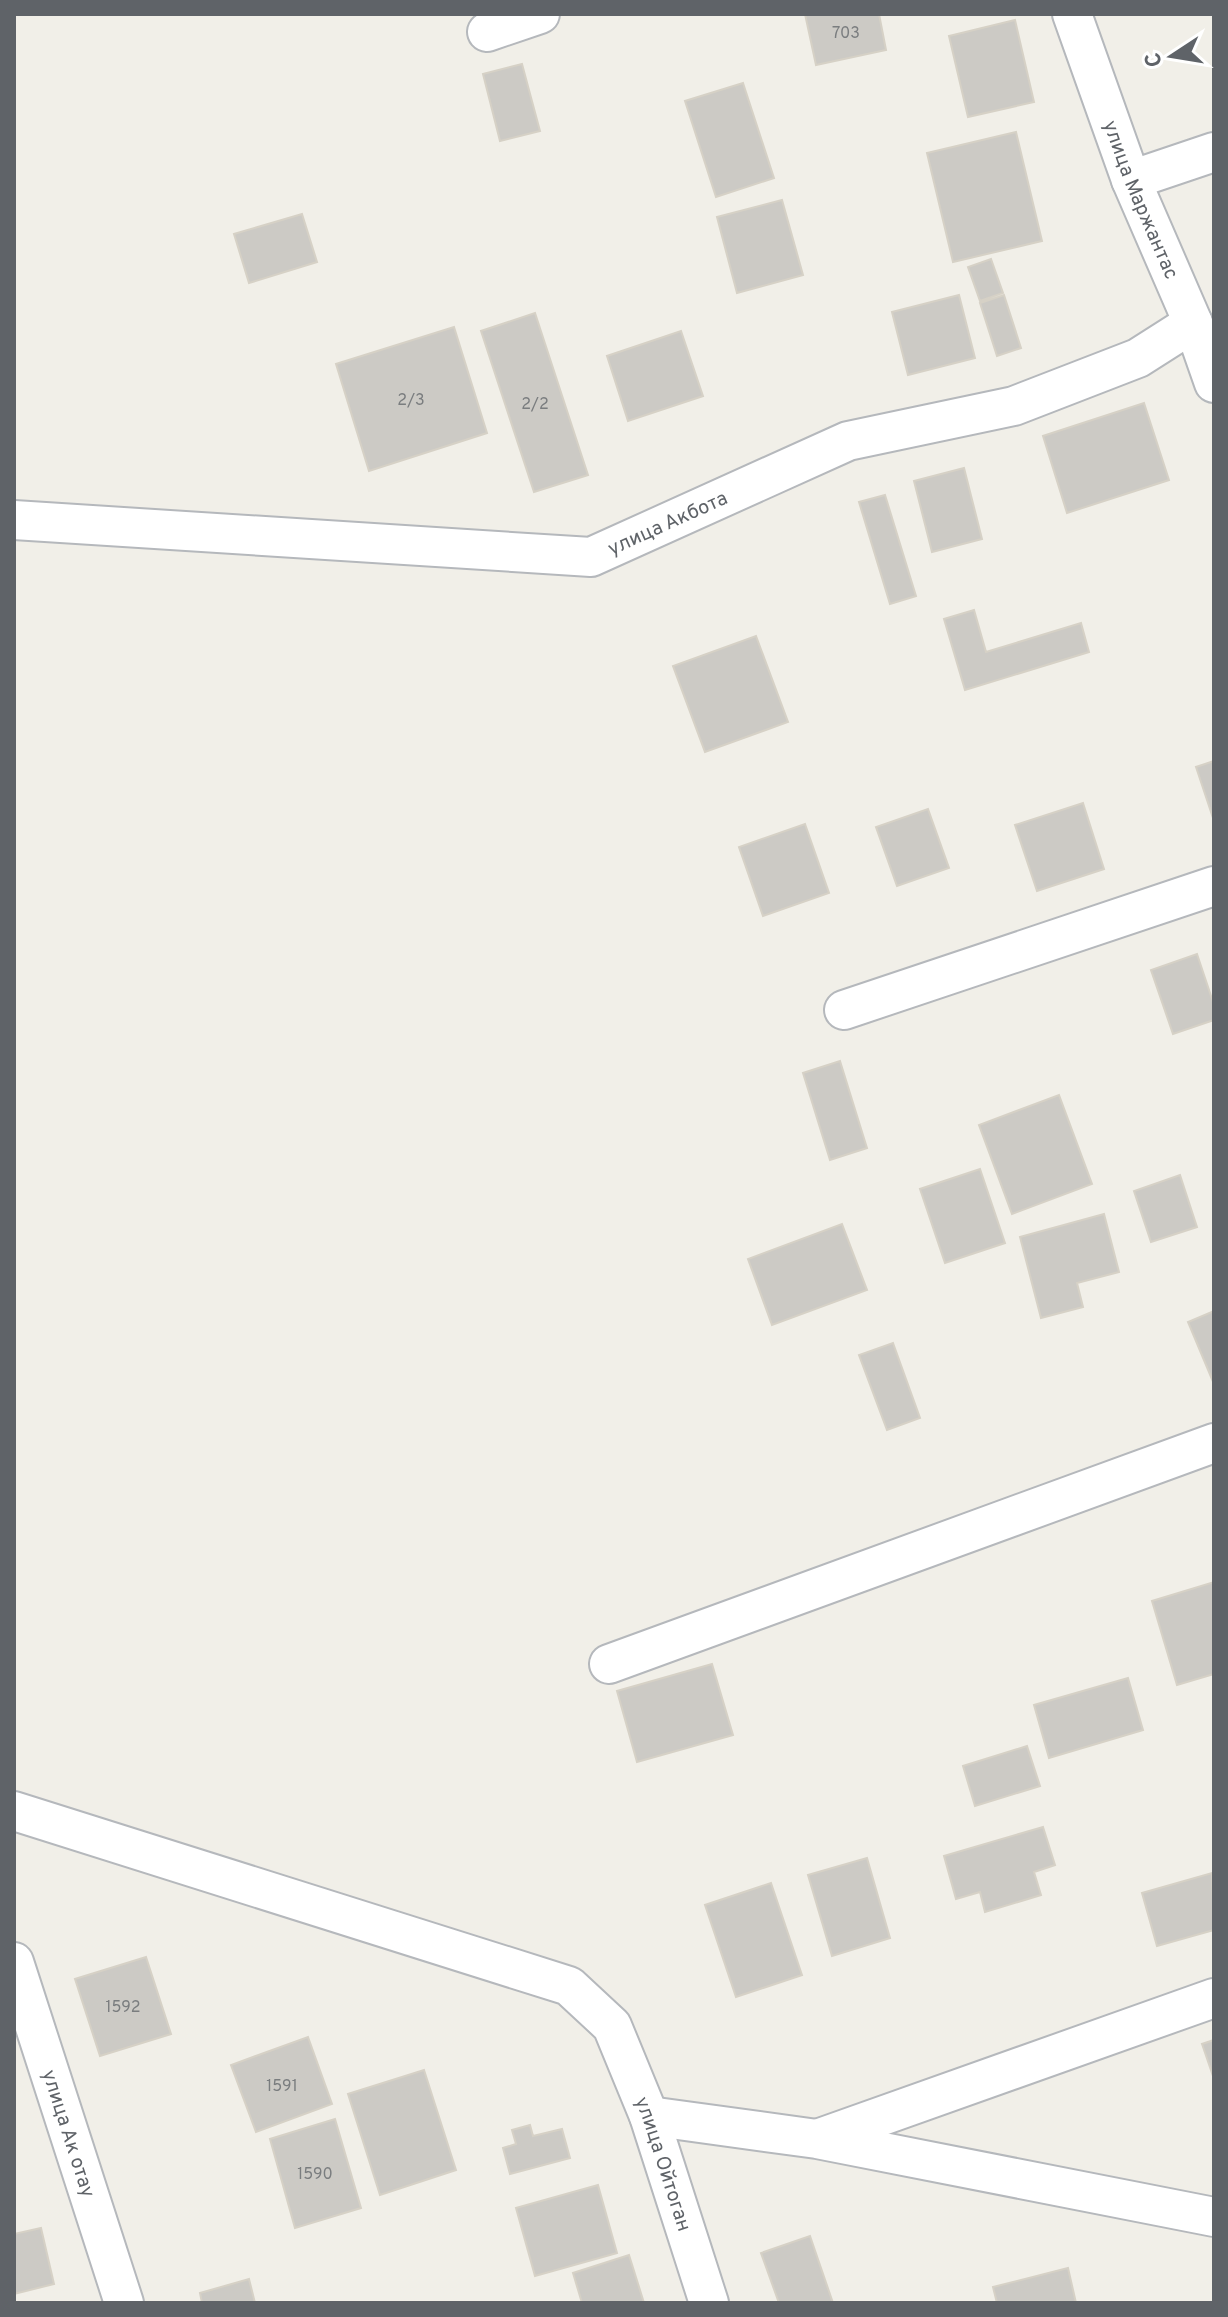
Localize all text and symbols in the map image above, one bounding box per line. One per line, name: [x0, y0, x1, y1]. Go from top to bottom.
north arrow: [1132, 16, 1212, 96]
house number: 703: [832, 24, 860, 44]
text: С: [1140, 50, 1170, 69]
street label: улица Маржантас: [1096, 117, 1183, 284]
house number: 2/3: [397, 391, 425, 411]
house number: 2/2: [521, 395, 549, 415]
street label: улица Акбота: [604, 486, 732, 563]
house number: 1592: [105, 1998, 141, 2018]
street label: улица Ак отау: [35, 2067, 100, 2201]
house number: 1591: [266, 2077, 298, 2097]
street label: улица Ойтоган: [627, 2093, 696, 2235]
house number: 1590: [297, 2165, 333, 2185]

